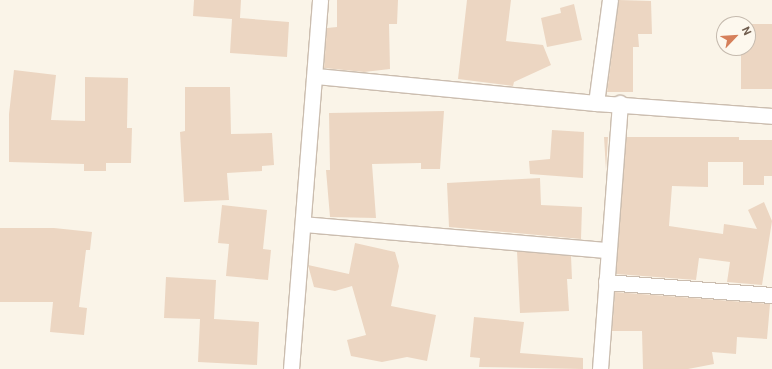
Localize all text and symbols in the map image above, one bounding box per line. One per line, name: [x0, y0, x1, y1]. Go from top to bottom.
north arrow: [716, 16, 756, 56]
text: N: [739, 25, 754, 37]

